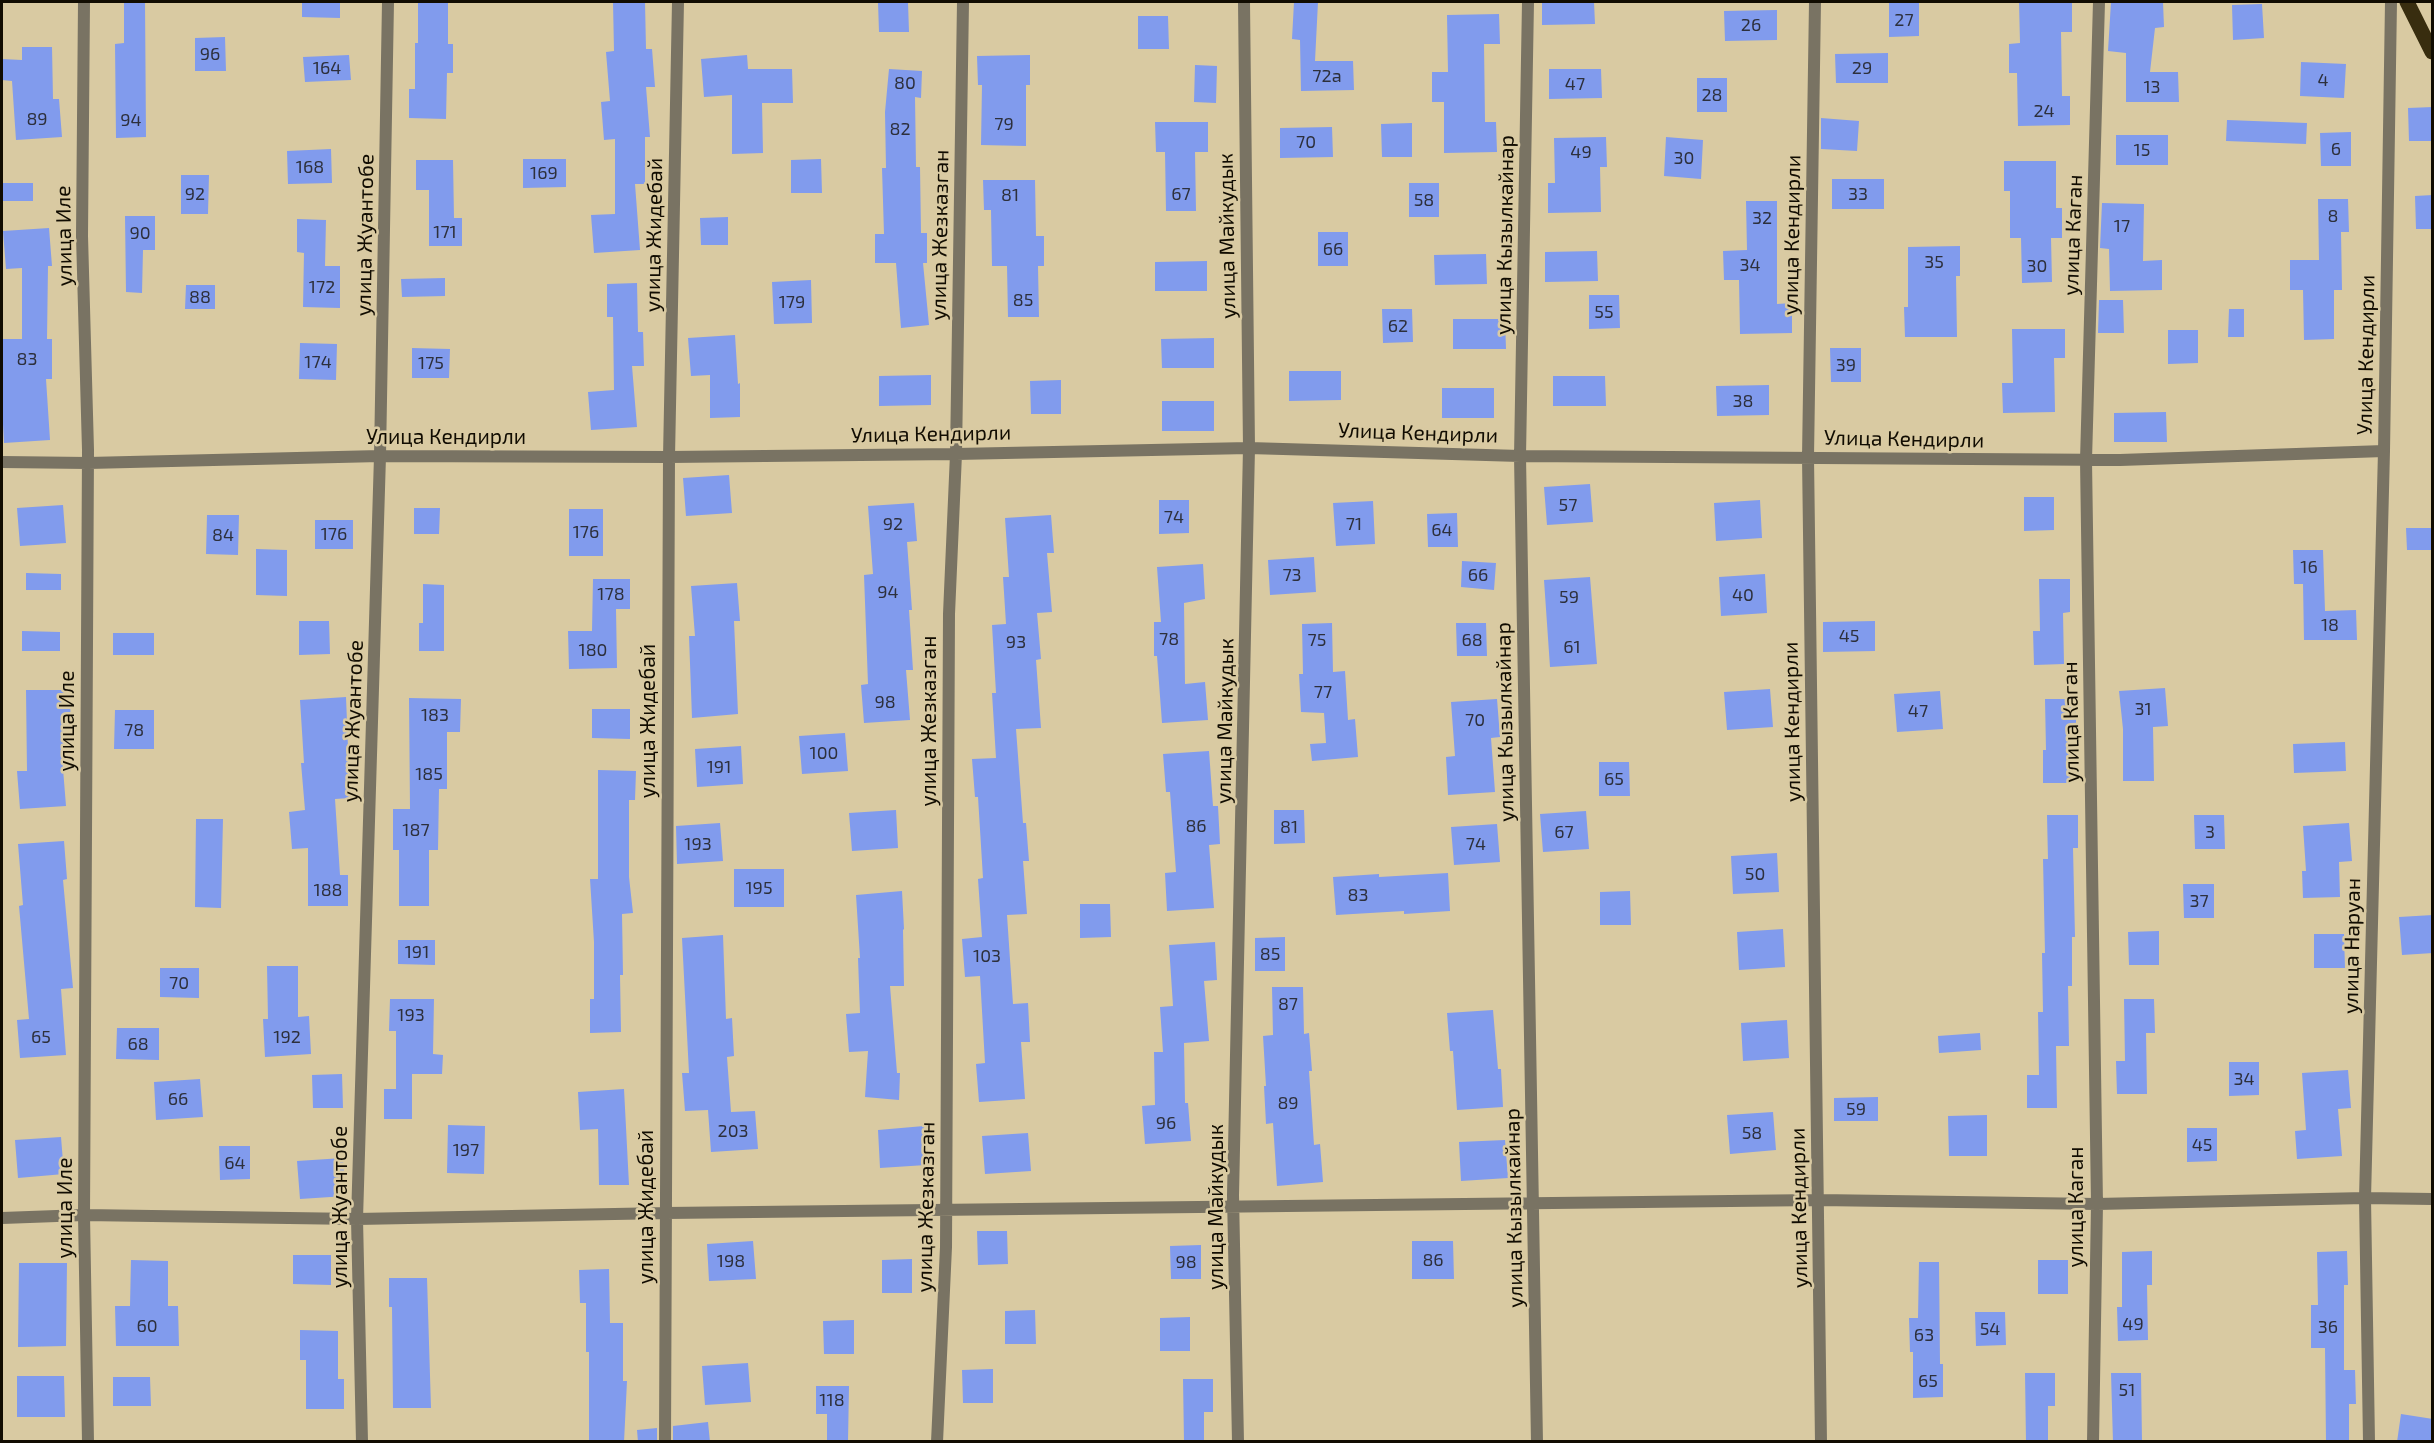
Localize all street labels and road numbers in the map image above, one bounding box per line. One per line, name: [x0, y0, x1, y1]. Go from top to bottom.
street label: улица Кызылкайнар: [1491, 135, 1519, 335]
street label: улица Жезказган: [926, 149, 954, 321]
street label: улица Майкудык: [1213, 153, 1241, 319]
street label: улица Жуантобе: [351, 154, 379, 316]
street label: улица Кендирли: [1778, 155, 1806, 315]
street label: улица Жидебай: [640, 158, 668, 312]
street label: улица Каган: [2058, 174, 2088, 296]
street label: улица Иле: [51, 185, 77, 287]
street label: Улица Кендирли: [2352, 275, 2380, 435]
street label: Улица Кендирли: [1337, 418, 1499, 448]
street label: Улица Кендирли: [851, 420, 1011, 448]
street label: Улица Кендирли: [366, 424, 526, 450]
street label: Улица Кендирли: [1824, 425, 1984, 453]
street label: улица Кызылкайнар: [1491, 622, 1519, 822]
street label: улица Жезказган: [916, 636, 942, 806]
street label: улица Майкудык: [1211, 638, 1239, 804]
street label: улица Жуантобе: [338, 639, 368, 803]
street label: улица Кендирли: [1778, 642, 1806, 802]
street label: улица Жидебай: [635, 644, 661, 798]
street label: улица Каган: [2057, 661, 2085, 783]
street label: улица Иле: [54, 671, 80, 771]
street label: улица Наруан: [2338, 878, 2366, 1014]
street label: улица Кызылкайнар: [1500, 1108, 1528, 1308]
street label: улица Жезказган: [912, 1121, 940, 1293]
street label: улица Майкудык: [1203, 1124, 1229, 1290]
street label: улица Жуантобе: [327, 1126, 353, 1288]
street label: улица Кендирли: [1785, 1128, 1813, 1288]
street label: улица Жидебай: [633, 1130, 659, 1284]
street label: улица Каган: [2063, 1146, 2089, 1268]
street label: улица Иле: [52, 1158, 78, 1258]

